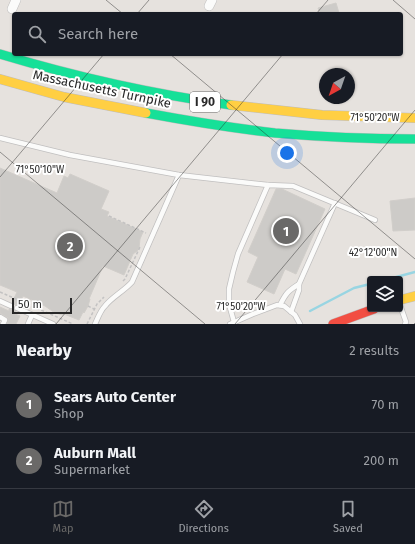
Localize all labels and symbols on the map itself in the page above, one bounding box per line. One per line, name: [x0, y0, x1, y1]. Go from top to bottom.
street label: Massachusetts Turnpike: [32, 67, 172, 111]
north arrow: [319, 68, 355, 104]
road number: I 90: [190, 92, 220, 112]
text: 71°50'20"W: [350, 112, 400, 124]
your location: [277, 143, 297, 163]
text: 71°50'10"W: [16, 164, 65, 176]
pin: 1: [273, 216, 299, 246]
pin: 2: [57, 231, 83, 261]
text: 42°12'00"N: [349, 247, 397, 259]
scale bar: [12, 296, 72, 315]
text: 71°50'20"W: [216, 301, 266, 313]

